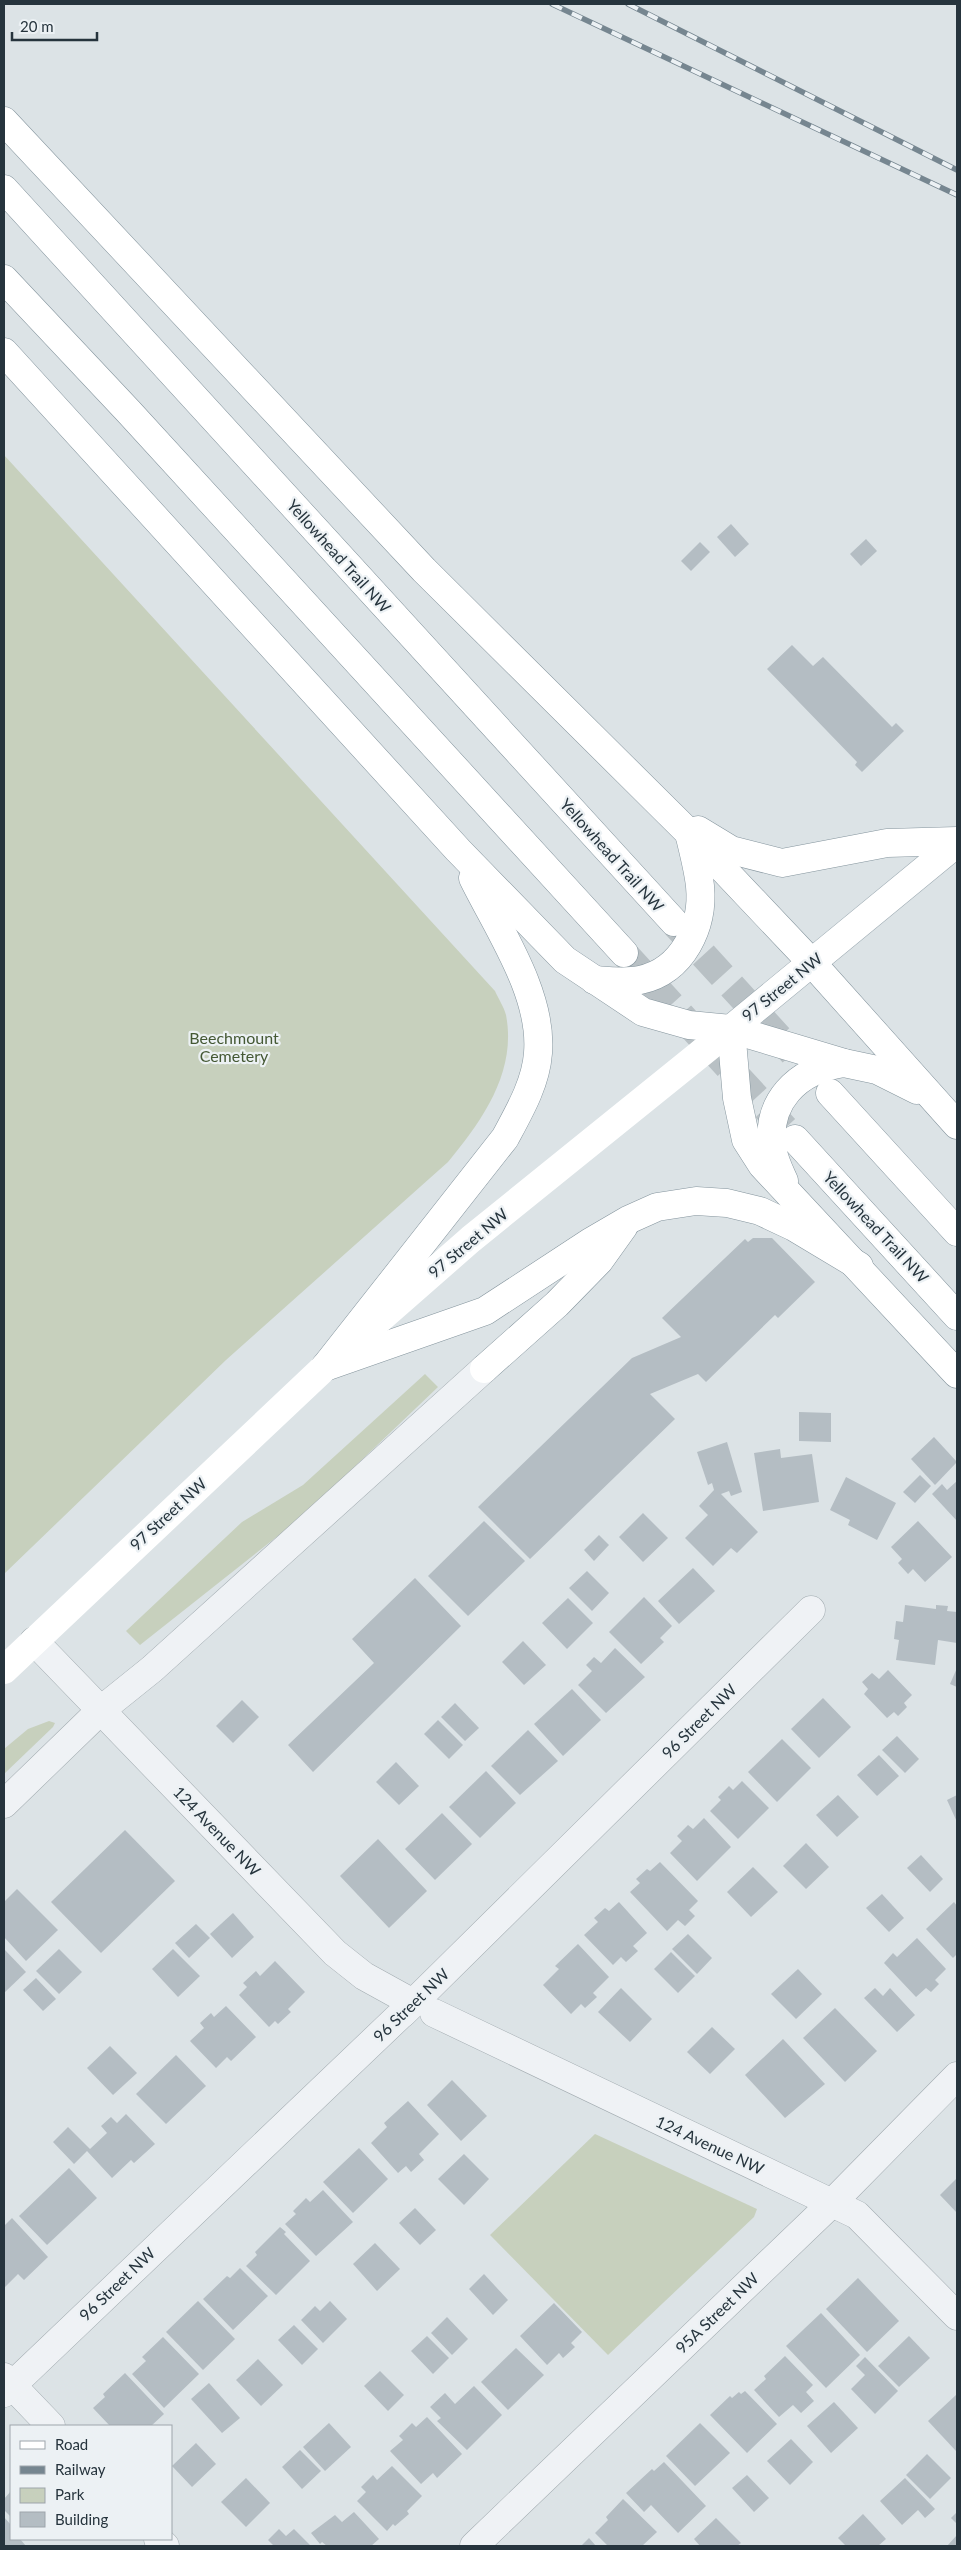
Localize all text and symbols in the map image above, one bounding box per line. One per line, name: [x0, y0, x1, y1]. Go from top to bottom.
scale bar: [12, 10, 98, 42]
text: 20 m: [20, 17, 54, 35]
street label: Yellowhead Trail NW: [284, 495, 395, 616]
street label: Yellowhead Trail NW: [557, 794, 668, 915]
street label: 97 Street NW: [738, 948, 826, 1025]
park label: Beechmount Cemetery: [189, 1028, 279, 1065]
street label: Yellowhead Trail NW: [820, 1167, 933, 1287]
street label: 97 Street NW: [424, 1204, 512, 1281]
street label: 97 Street NW: [125, 1473, 210, 1554]
street label: 96 Street NW: [657, 1679, 740, 1762]
street label: 124 Avenue NW: [170, 1782, 265, 1880]
street label: 96 Street NW: [369, 1964, 453, 2045]
street label: 124 Avenue NW: [653, 2111, 768, 2178]
street label: 96 Street NW: [75, 2243, 159, 2324]
street label: 95A Street NW: [671, 2268, 762, 2357]
legend: [10, 2425, 172, 2540]
text: Road: [55, 2435, 88, 2453]
text: Railway: [55, 2460, 106, 2478]
text: Park: [55, 2485, 85, 2503]
text: Building: [55, 2510, 108, 2528]

